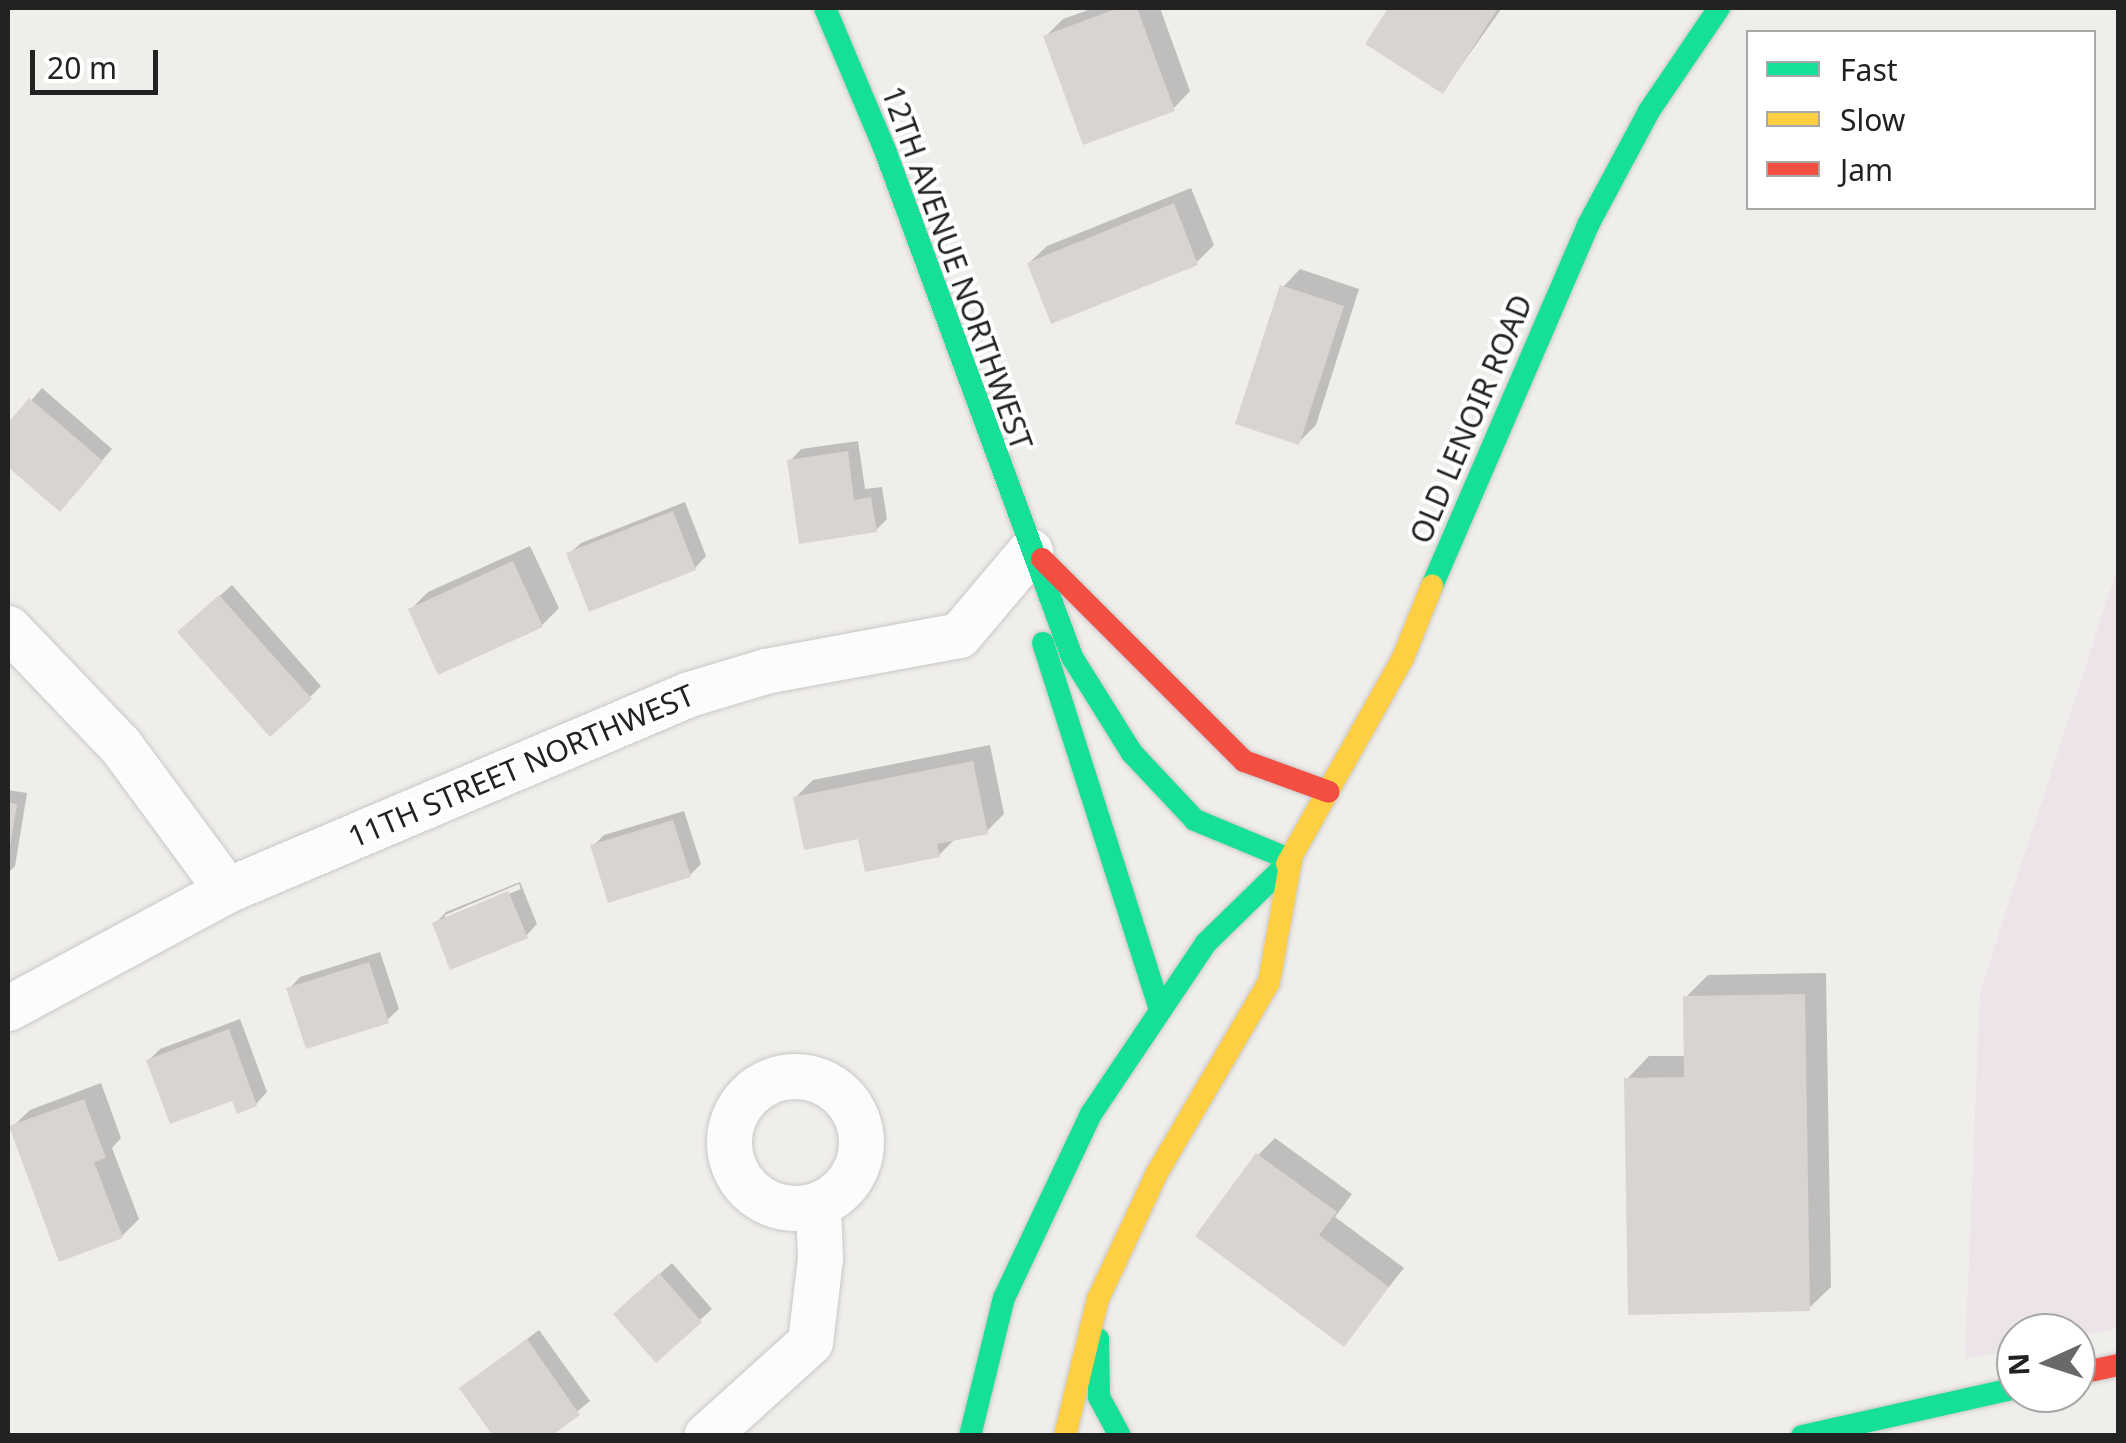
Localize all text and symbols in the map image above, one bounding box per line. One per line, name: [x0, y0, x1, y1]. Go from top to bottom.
scale bar: [35, 30, 162, 92]
legend: [1746, 30, 2096, 210]
text: 20 m: [47, 47, 117, 88]
text: Fast: [1840, 49, 1898, 90]
street label: 12TH AVENUE NORTHWEST: [874, 81, 1040, 455]
text: Slow: [1840, 99, 1905, 140]
text: Jam: [1840, 149, 1893, 190]
street label: OLD LENOIR ROAD: [1402, 289, 1540, 549]
street label: 11TH STREET NORTHWEST: [343, 677, 699, 855]
north arrow: [1996, 1313, 2096, 1413]
text: N: [1998, 1352, 2038, 1377]

